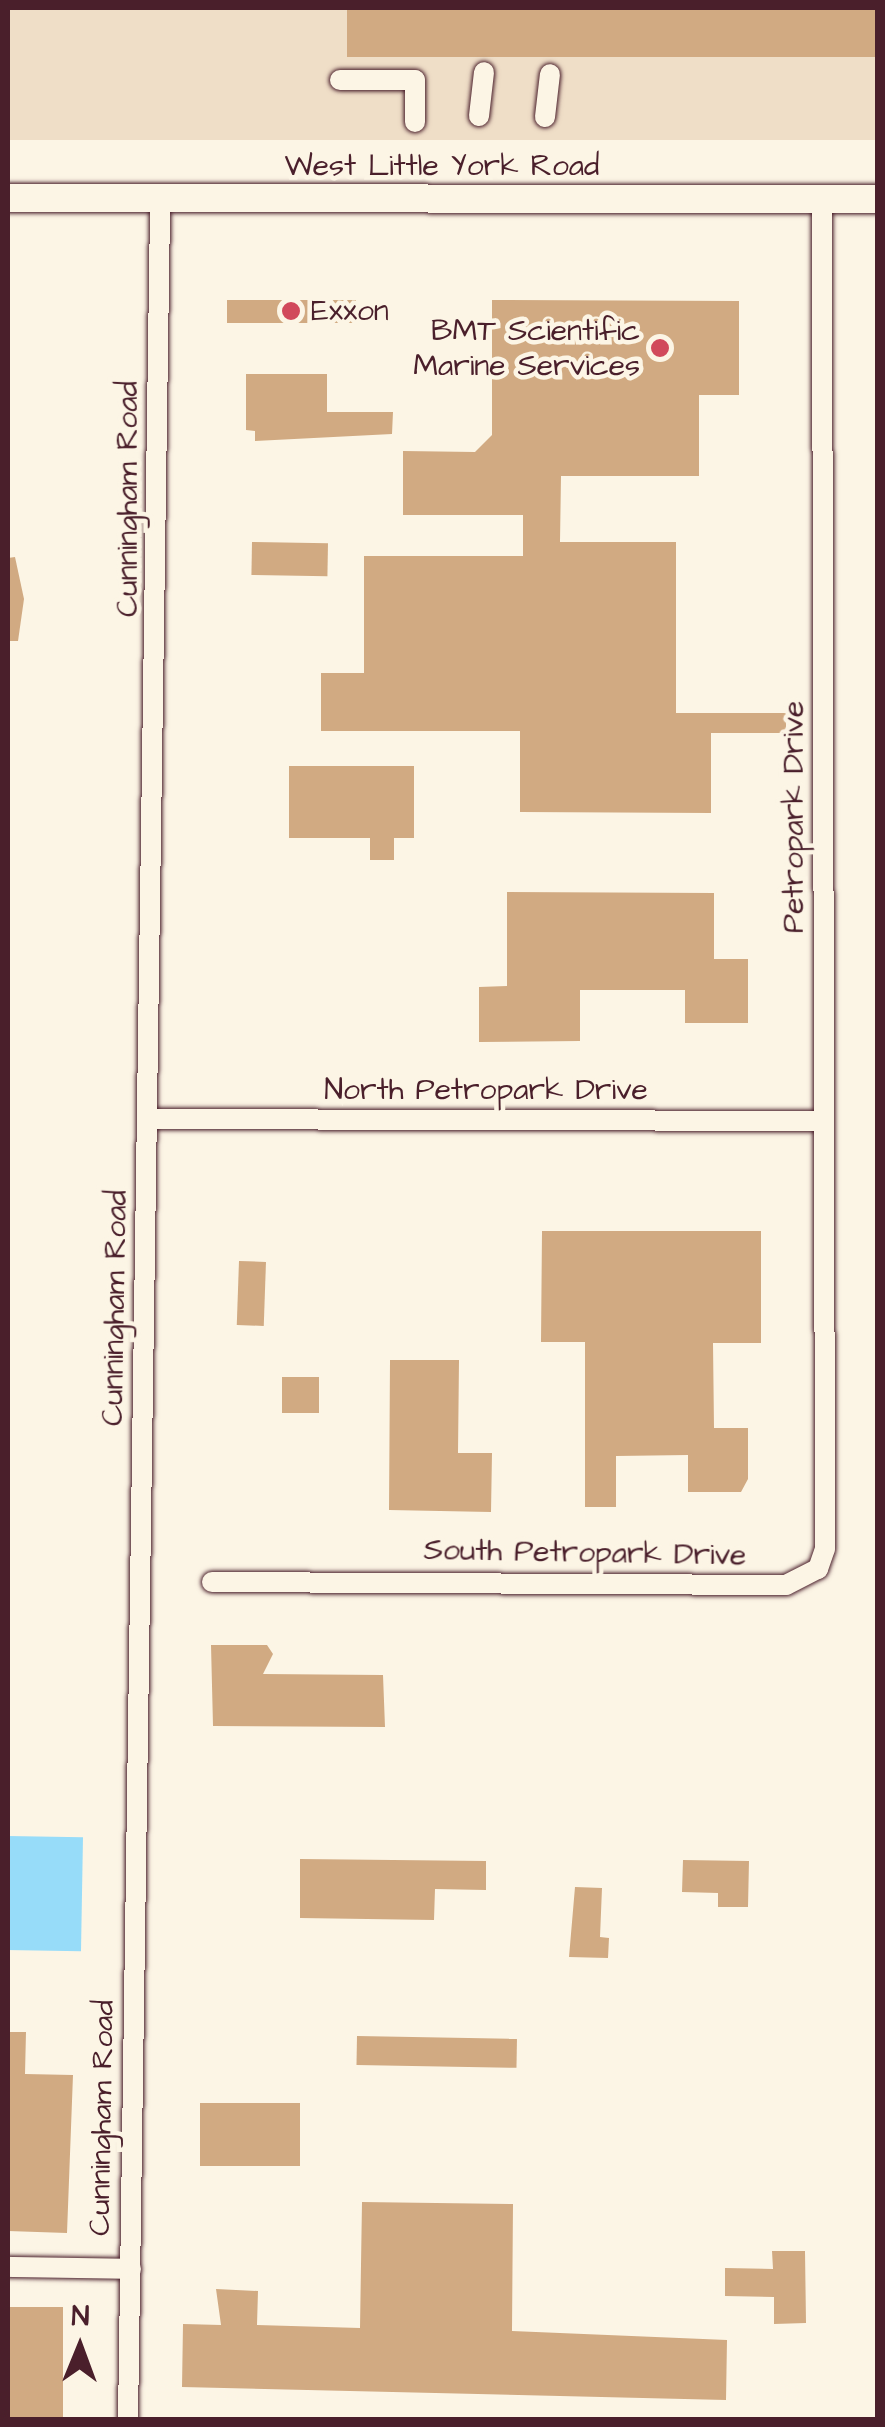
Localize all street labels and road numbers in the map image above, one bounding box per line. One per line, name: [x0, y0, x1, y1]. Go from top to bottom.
street label: West Little York Road: [285, 148, 599, 184]
street label: Cunningham Road: [110, 381, 146, 617]
street label: Petropark Drive: [776, 701, 812, 933]
street label: North Petropark Drive: [324, 1072, 648, 1108]
street label: Cunningham Road: [95, 1190, 135, 1426]
street label: South Petropark Drive: [423, 1532, 747, 1574]
street label: Cunningham Road: [82, 2000, 122, 2236]

